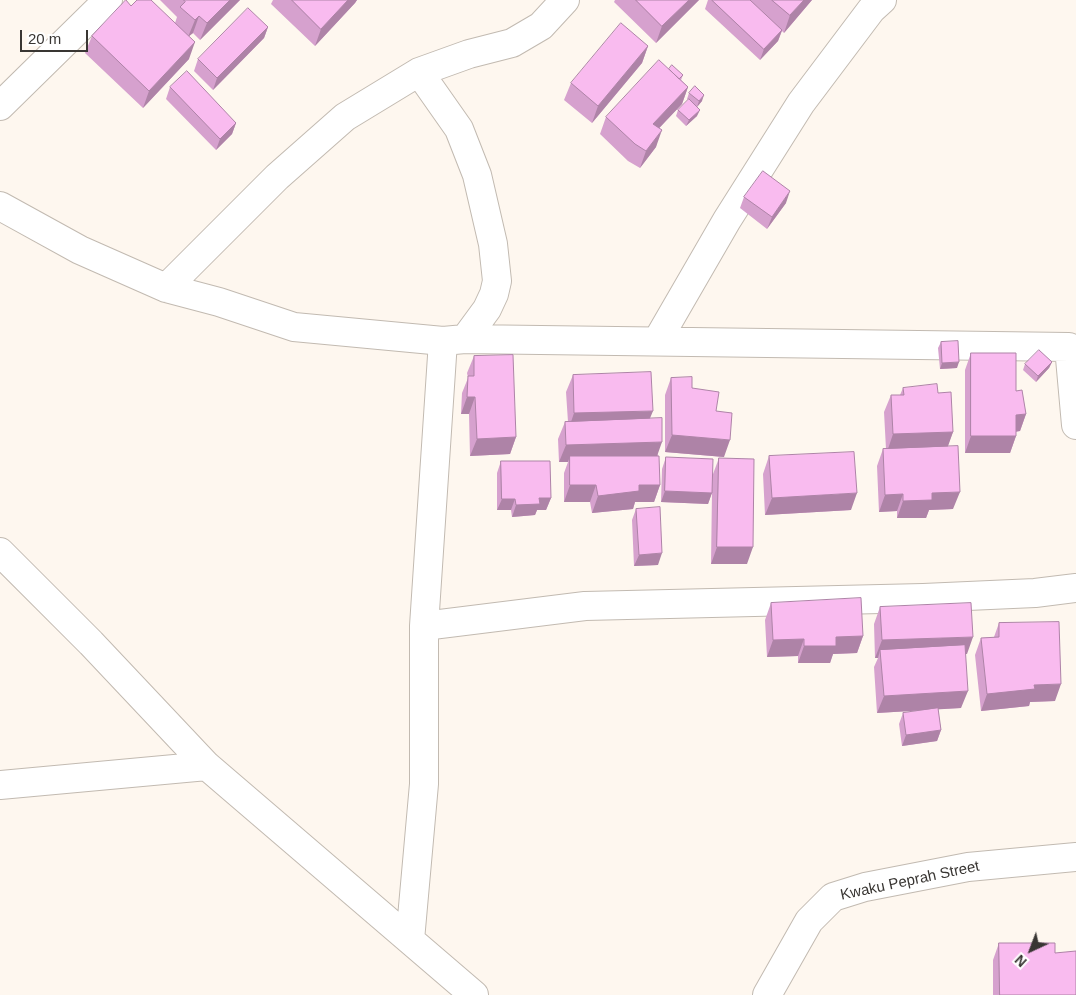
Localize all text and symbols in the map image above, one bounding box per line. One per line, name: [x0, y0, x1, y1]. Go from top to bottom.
scale bar: [22, 20, 90, 52]
text: 20 m: [28, 30, 61, 47]
street label: Kwaku Peprah Street: [839, 857, 981, 905]
north arrow: [1006, 925, 1056, 975]
text: N: [1012, 952, 1030, 970]

